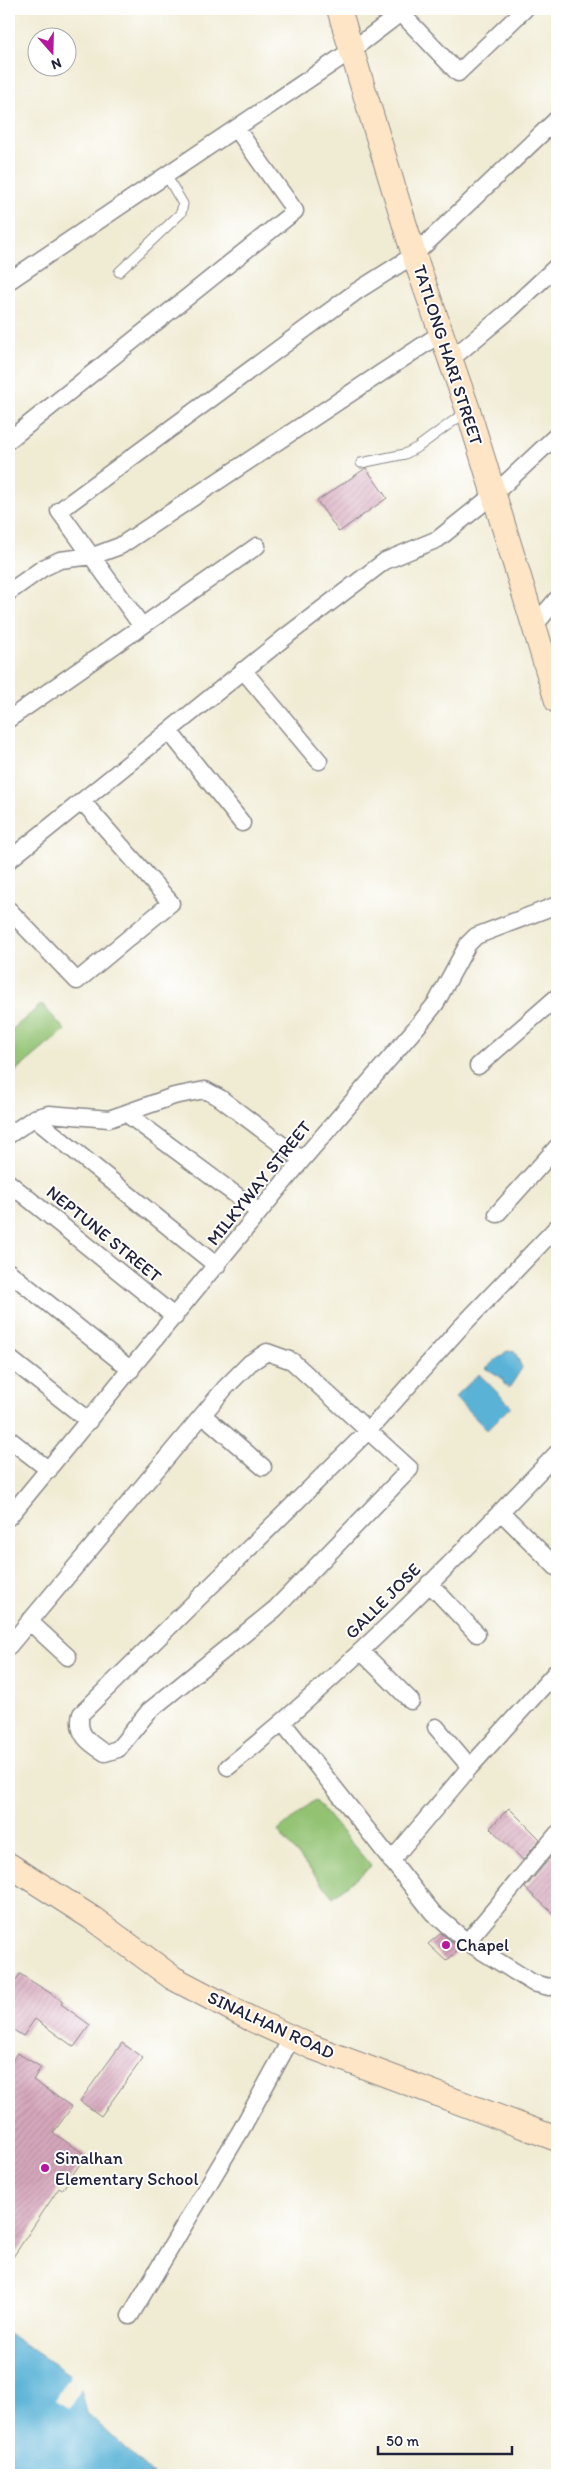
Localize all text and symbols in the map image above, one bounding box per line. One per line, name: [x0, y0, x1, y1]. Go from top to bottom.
north arrow: [28, 28, 78, 78]
text: N: [49, 54, 64, 73]
street label: TATLONG HARI STREET: [408, 262, 488, 448]
street label: MILKYWAY STREET: [202, 1116, 316, 1250]
street label: NEPTUNE STREET: [42, 1181, 166, 1287]
street label: GALLE JOSE: [341, 1559, 425, 1643]
place label: Chapel: [456, 1934, 509, 1956]
marker: Chapel: [440, 1939, 452, 1951]
street label: SINALHAN ROAD: [204, 1986, 338, 2064]
place label: Sinalhan Elementary School: [55, 2147, 199, 2190]
marker: Sinalhan Elementary School: [39, 2162, 51, 2174]
scale bar: [378, 2424, 512, 2456]
text: 50 m: [386, 2432, 419, 2450]

